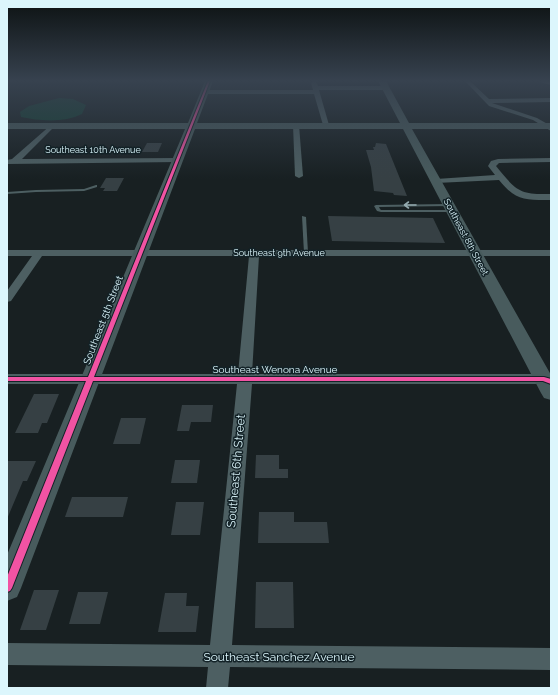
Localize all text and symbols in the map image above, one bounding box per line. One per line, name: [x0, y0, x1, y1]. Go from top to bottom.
street label: Southeast 10th Avenue: [45, 145, 141, 155]
street label: Southeast 8th Street: [442, 197, 490, 277]
one-way arrow: [404, 201, 417, 209]
street label: Southeast 9th Avenue: [233, 248, 325, 258]
street label: Southeast 5th Street: [81, 274, 125, 366]
street label: Southeast Wenona Avenue: [213, 364, 338, 375]
street label: Southeast 6th Street: [224, 414, 248, 528]
street label: Southeast Sanchez Avenue: [203, 650, 355, 664]

